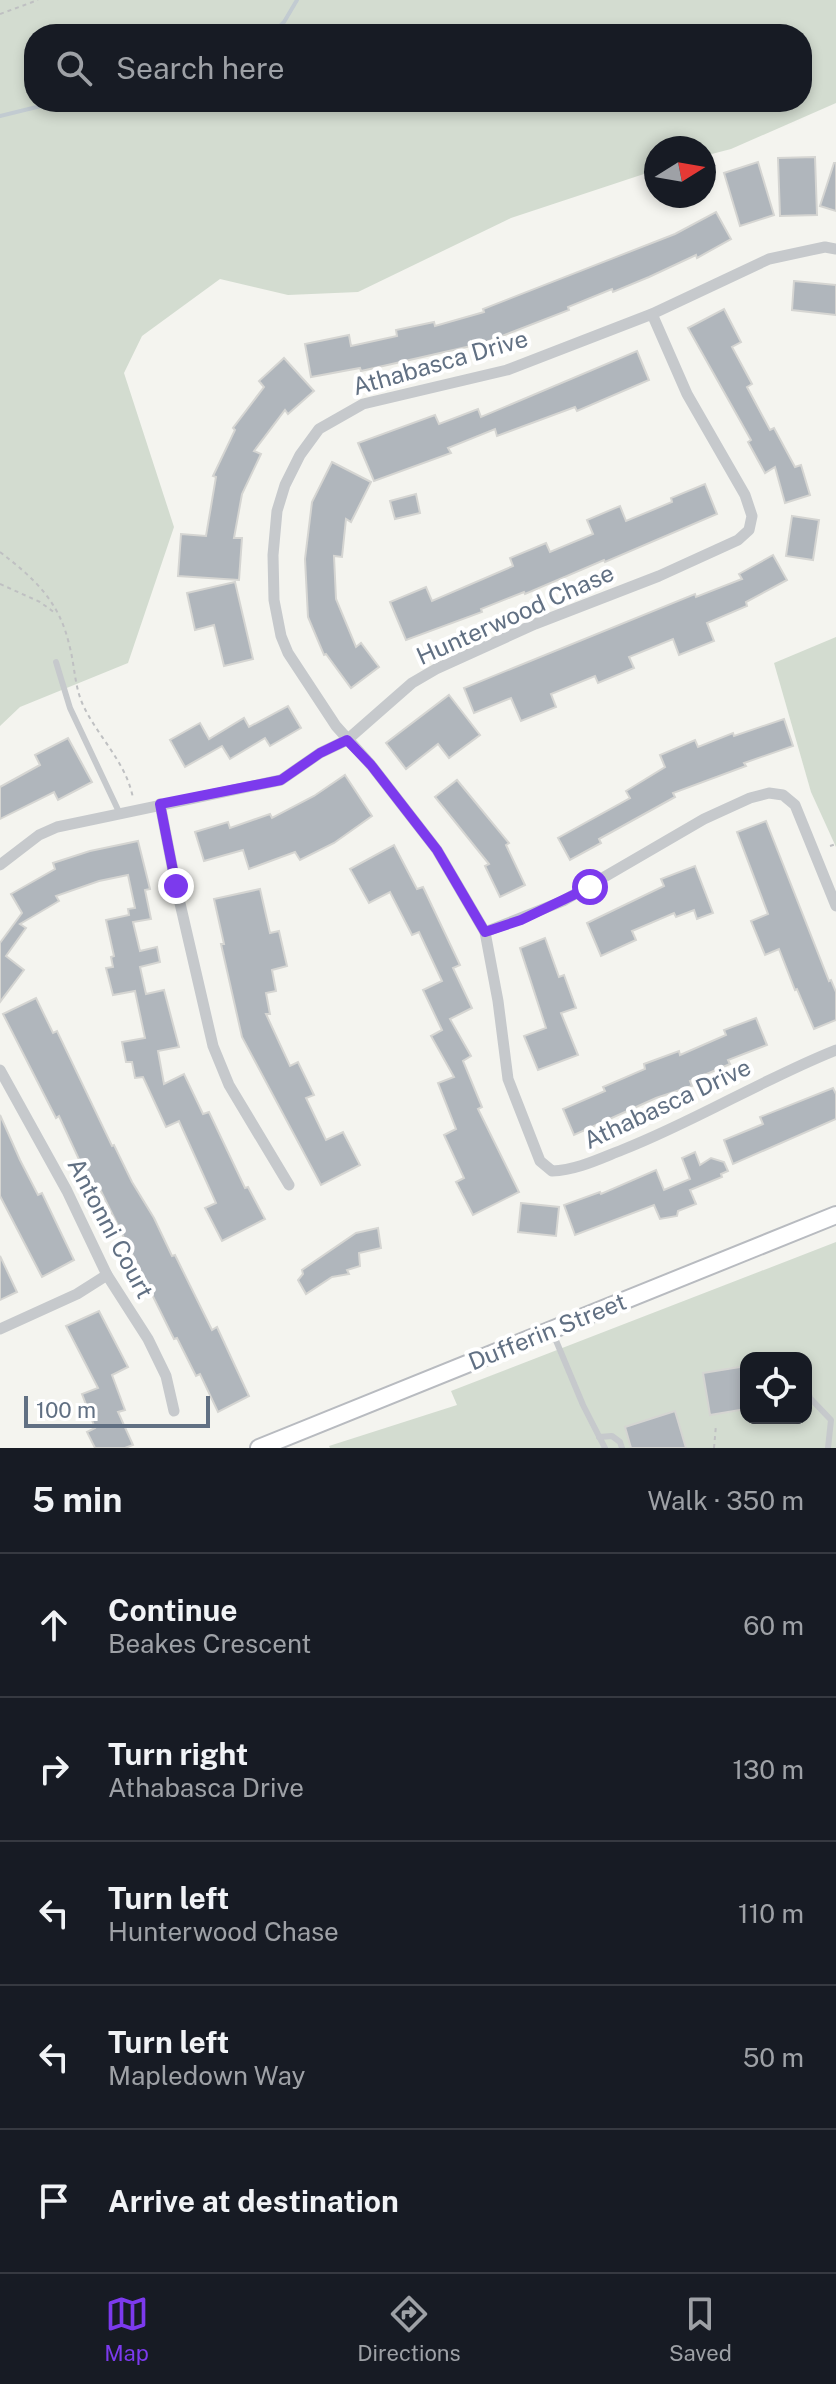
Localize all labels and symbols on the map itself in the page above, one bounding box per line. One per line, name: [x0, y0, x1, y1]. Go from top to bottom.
north arrow: [644, 136, 716, 208]
street label: Athabasca Drive: [349, 324, 531, 400]
street label: Hunterwood Chase: [412, 558, 618, 670]
route end: [158, 868, 194, 904]
route start: [572, 869, 608, 905]
street label: Athabasca Drive: [579, 1052, 755, 1154]
street label: Antonni Court: [62, 1153, 160, 1303]
street label: Dufferin Street: [464, 1287, 630, 1375]
scale bar: [24, 1392, 210, 1428]

